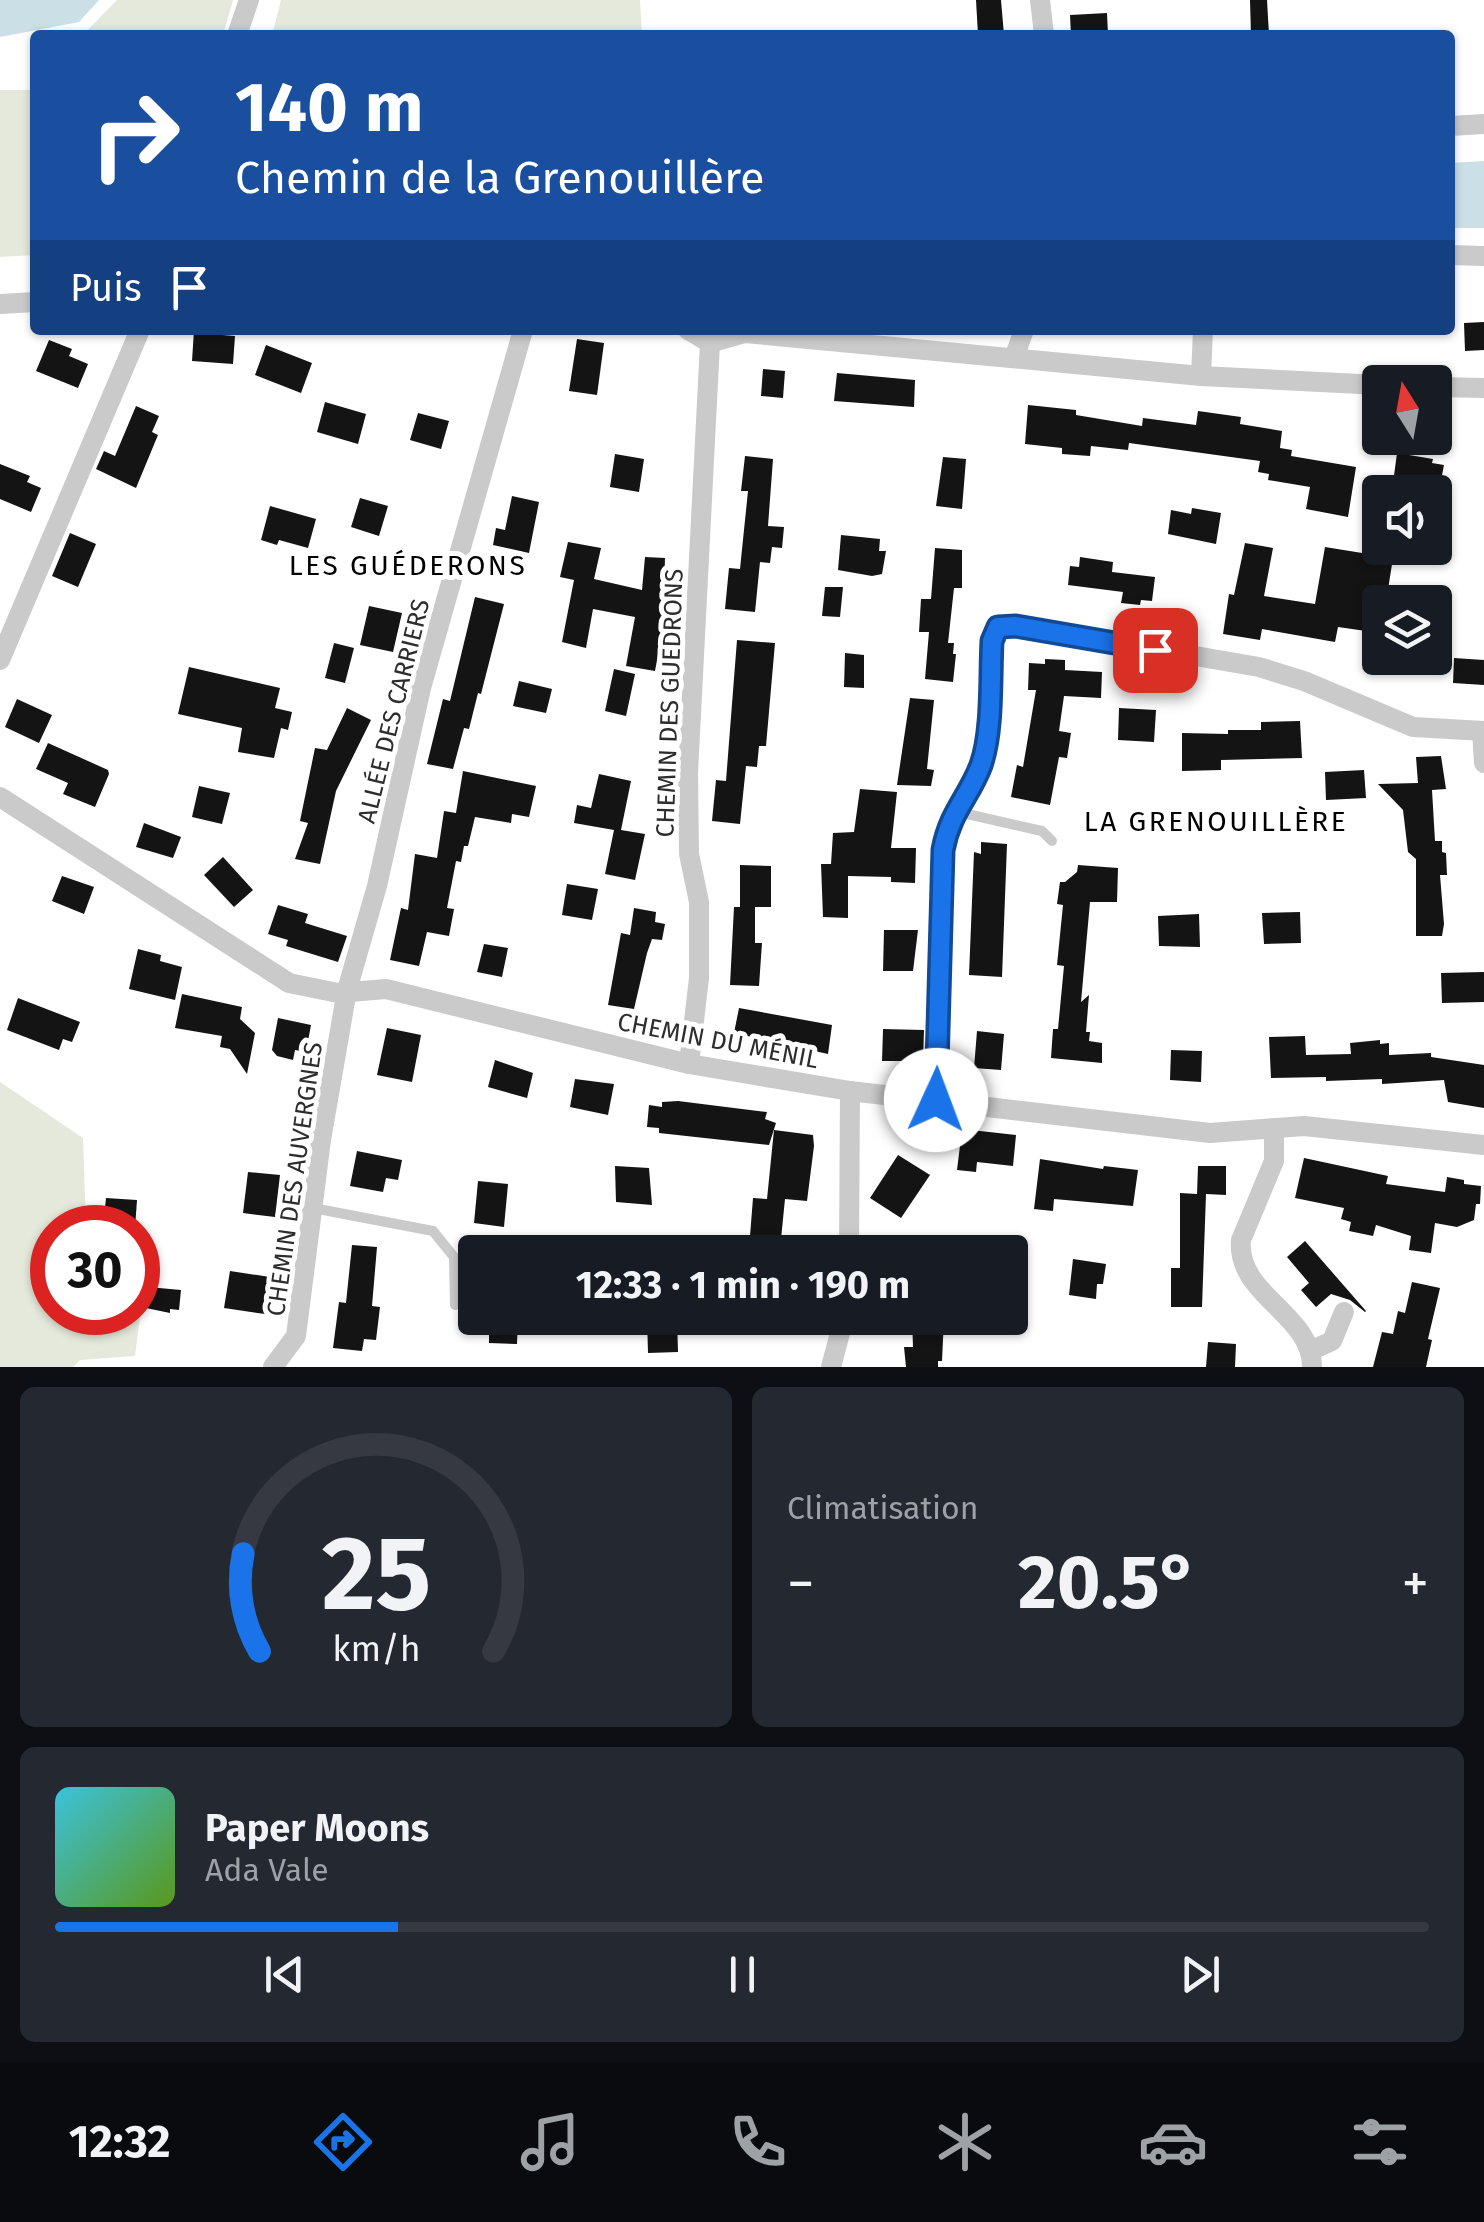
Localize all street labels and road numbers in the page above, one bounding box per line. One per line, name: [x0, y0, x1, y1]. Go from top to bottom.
street label: CHEMIN DES GUEDRONS: [650, 568, 690, 838]
street label: ALLÉE DES CARRIERS: [351, 596, 436, 826]
street label: CHEMIN DU MÉNIL: [615, 1006, 821, 1075]
street label: CHEMIN DES AUVERGNES: [261, 1040, 329, 1318]

